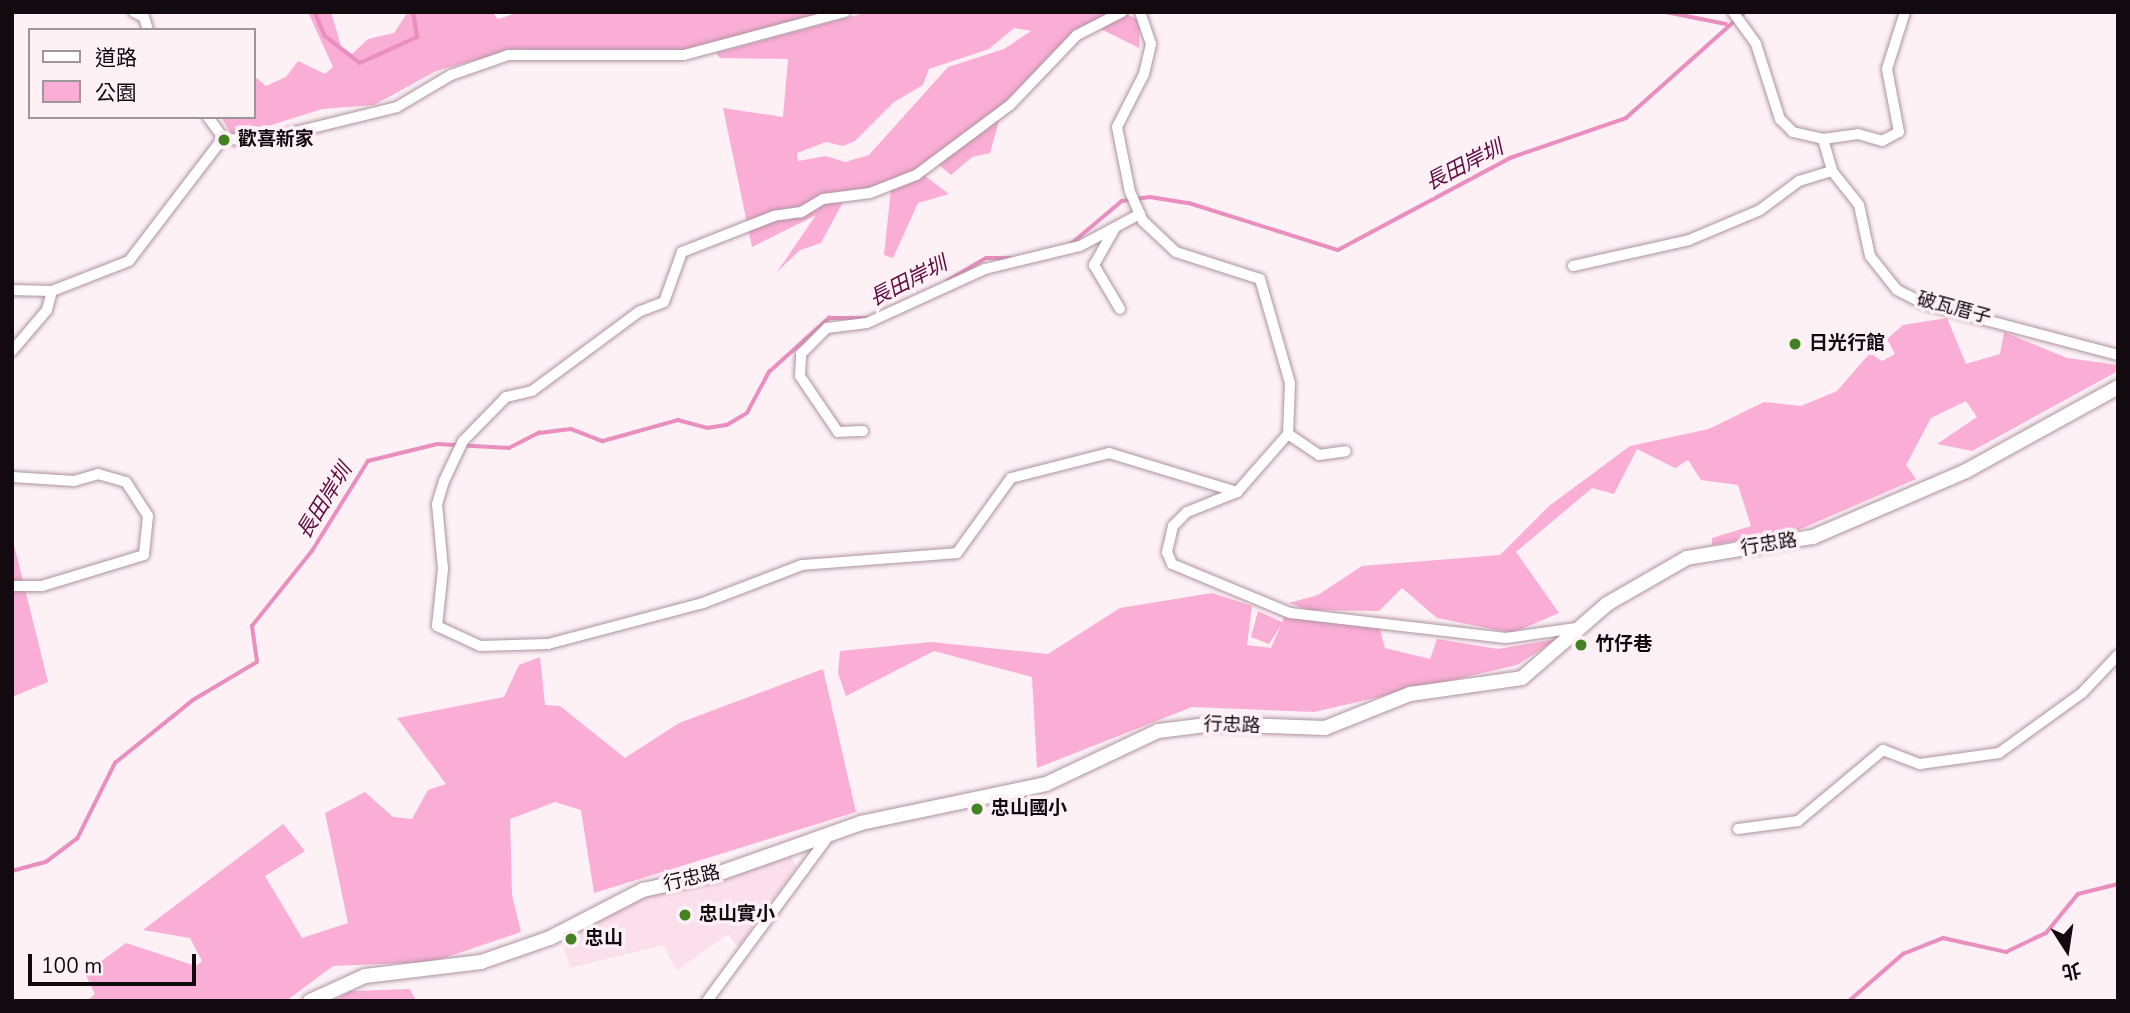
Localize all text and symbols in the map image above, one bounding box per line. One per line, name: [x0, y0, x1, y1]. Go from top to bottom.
legend: [28, 28, 256, 119]
text: 道路: [95, 44, 137, 72]
text: 公園: [95, 79, 137, 107]
place label: 歡喜新家: [238, 129, 314, 151]
marker: 歡喜新家: [216, 132, 232, 148]
water label: 長田岸圳: [1421, 135, 1507, 195]
water label: 長田岸圳: [865, 251, 951, 311]
street label: 破瓦厝子: [1914, 288, 1994, 330]
place label: 日光行館: [1809, 333, 1885, 355]
marker: 日光行館: [1787, 336, 1803, 352]
water label: 長田岸圳: [291, 459, 357, 543]
street label: 行忠路: [1739, 529, 1799, 561]
place label: 竹仔巷: [1595, 634, 1652, 656]
marker: 竹仔巷: [1573, 637, 1589, 653]
street label: 行忠路: [1203, 714, 1261, 738]
place label: 忠山國小: [991, 798, 1067, 820]
marker: 忠山國小: [969, 801, 985, 817]
street label: 行忠路: [662, 861, 722, 897]
place label: 忠山實小: [699, 904, 775, 926]
marker: 忠山實小: [677, 907, 693, 923]
north arrow: [2032, 915, 2102, 985]
place label: 忠山: [585, 928, 623, 950]
marker: 忠山: [563, 931, 579, 947]
scale bar: [32, 940, 200, 984]
text: 100 m: [41, 952, 102, 980]
text: 北: [2059, 956, 2083, 985]

